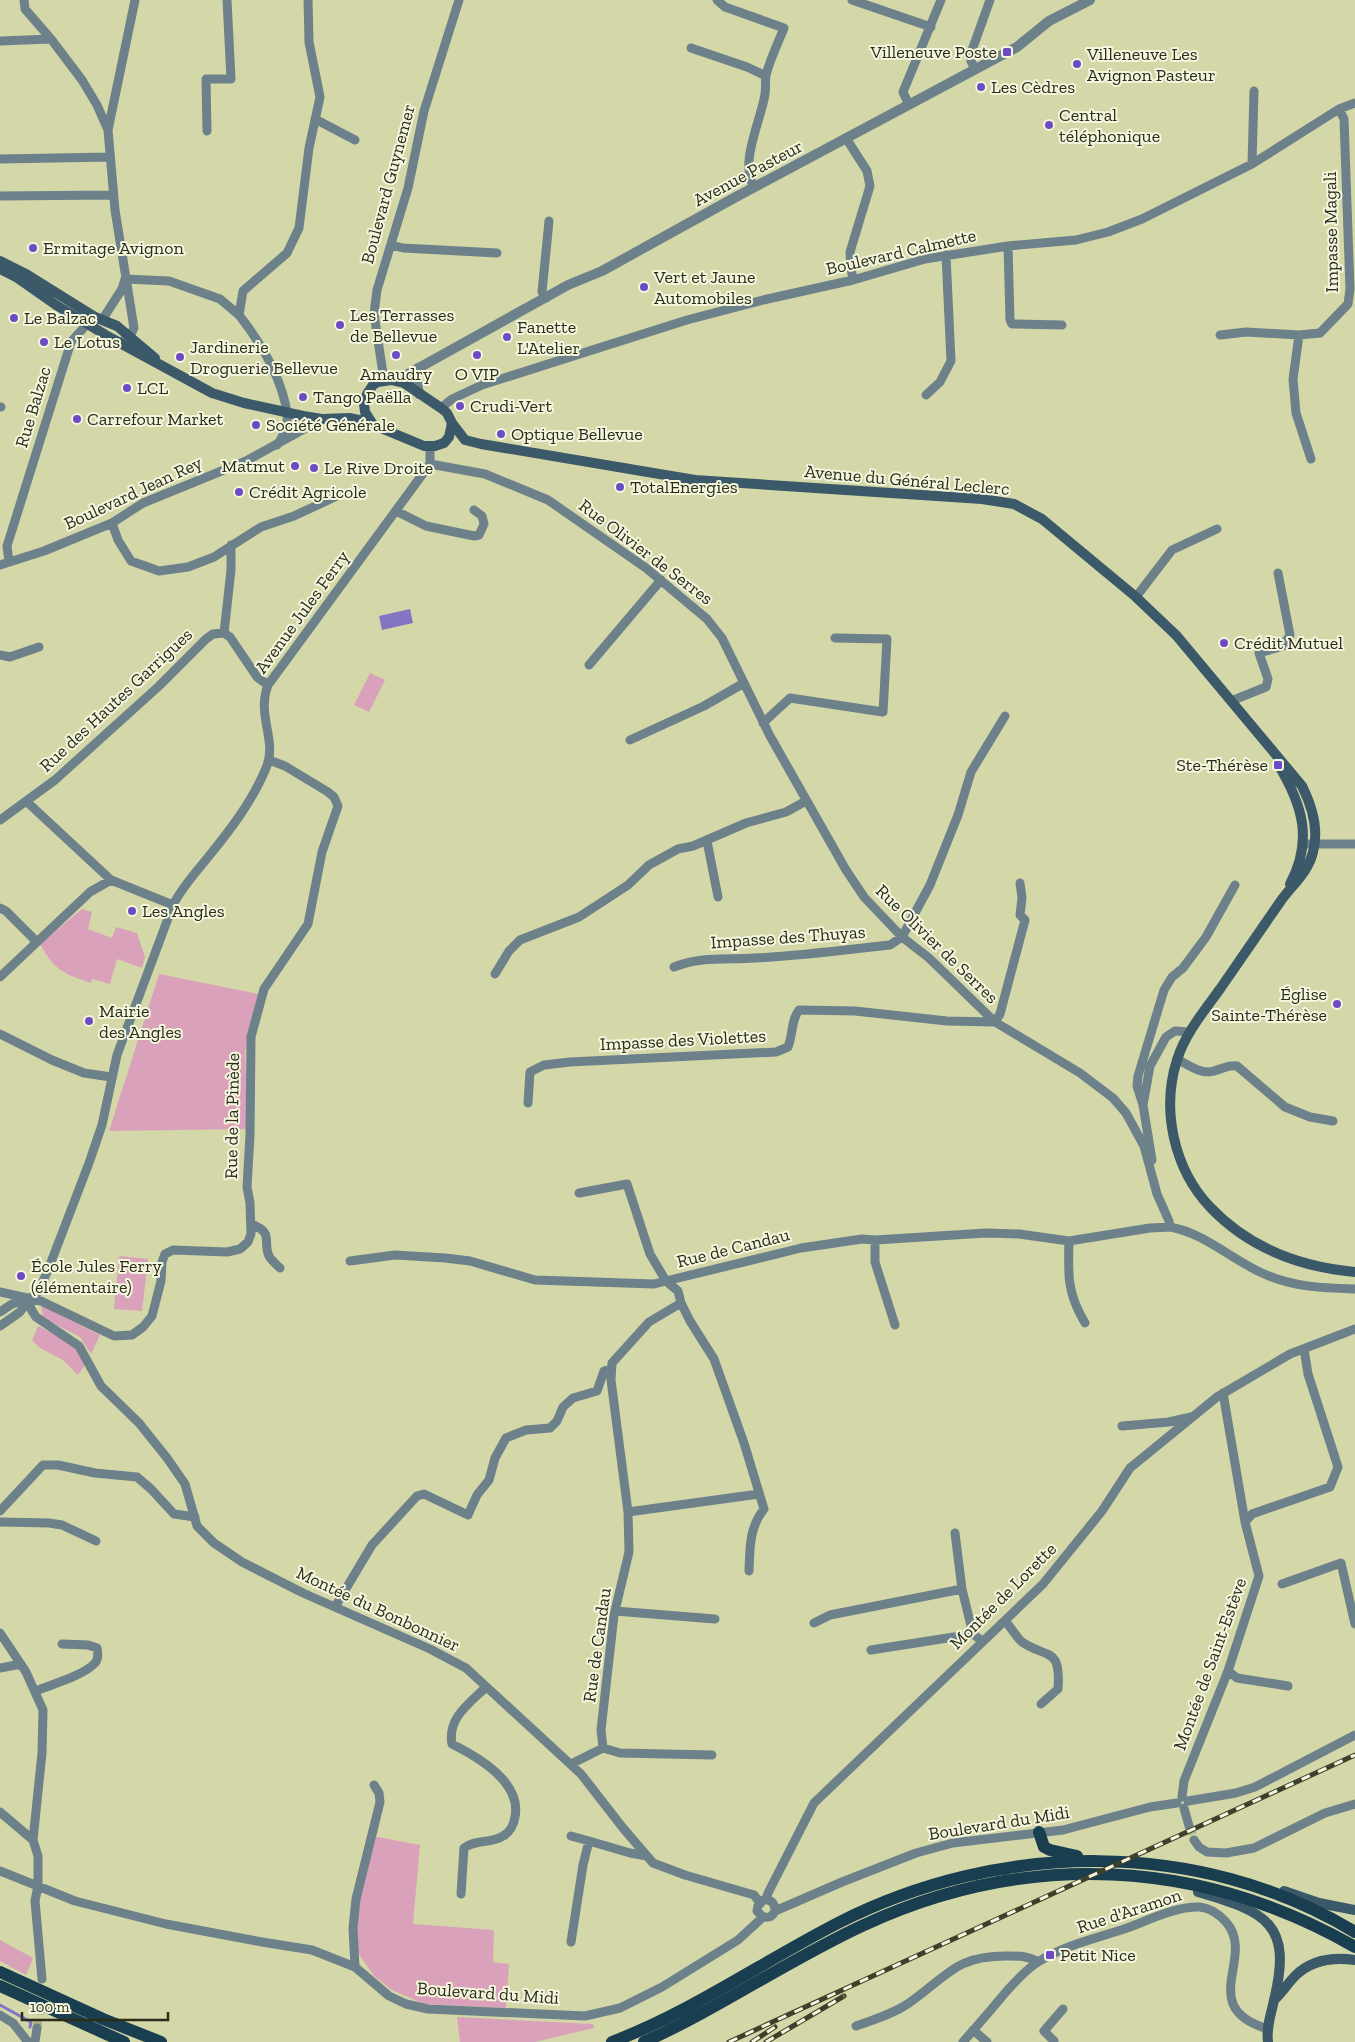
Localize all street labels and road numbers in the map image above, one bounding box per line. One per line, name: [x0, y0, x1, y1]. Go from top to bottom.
street label: Boulevard Guynemer: [356, 102, 420, 266]
street label: Avenue Pasteur: [690, 135, 806, 211]
street label: Impasse Magali: [1319, 171, 1343, 293]
street label: Boulevard Calmette: [824, 224, 978, 280]
street label: Rue Balzac: [10, 364, 56, 450]
street label: Boulevard Jean Rey: [61, 451, 206, 535]
street label: Avenue du Général Leclerc: [804, 460, 1010, 500]
street label: Rue Olivier de Serres: [575, 494, 717, 610]
street label: Avenue Jules Ferry: [250, 546, 354, 678]
street label: Rue des Hautes Garrigues: [35, 623, 197, 777]
street label: Rue Olivier de Serres: [871, 880, 1003, 1008]
street label: Impasse des Thuyas: [710, 921, 866, 953]
street label: Impasse des Violettes: [599, 1025, 767, 1055]
street label: Rue de la Pinède: [220, 1053, 244, 1179]
street label: Rue de Candau: [674, 1223, 792, 1273]
street label: Montée de Lorette: [945, 1538, 1061, 1654]
street label: Montée du Bonbonnier: [293, 1561, 463, 1657]
street label: Montée de Saint-Estève: [1169, 1575, 1251, 1753]
street label: Rue de Candau: [578, 1586, 616, 1704]
street label: Boulevard du Midi: [927, 1801, 1071, 1845]
street label: Rue d'Aramon: [1074, 1884, 1185, 1938]
street label: Boulevard du Midi: [416, 1977, 560, 2009]

